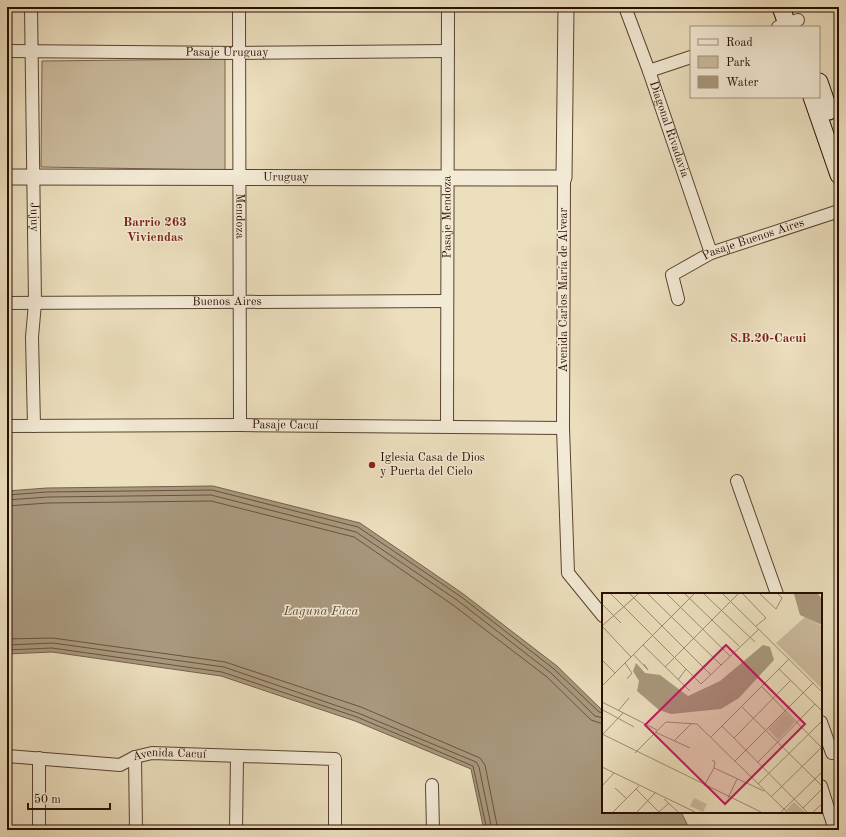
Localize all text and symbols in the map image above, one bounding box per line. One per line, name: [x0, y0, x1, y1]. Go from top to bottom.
legend: [690, 26, 820, 98]
text: Road: [726, 37, 753, 49]
street label: Pasaje Uruguay: [185, 47, 269, 59]
text: Park: [726, 57, 751, 69]
text: Water: [726, 77, 759, 89]
street label: Diagonal Rivadavia: [647, 80, 691, 179]
street label: Uruguay: [263, 171, 310, 184]
street label: Pasaje Mendoza: [441, 175, 454, 259]
street label: Mendoza: [233, 193, 246, 239]
street label: Jujuy: [28, 202, 40, 232]
street label: Avenida Carlos María de Alvear: [558, 208, 570, 372]
district label: Barrio 263 Viviendas: [123, 216, 187, 244]
street label: Pasaje Buenos Aires: [700, 217, 806, 263]
street label: Buenos Aires: [192, 296, 262, 308]
district label: S.B.20-Cacui: [730, 332, 807, 345]
street label: Pasaje Cacuí: [252, 419, 319, 432]
place label: Iglesia Casa de Dios y Puerta del Cielo: [380, 452, 485, 478]
marker: Iglesia Casa de Dios y Puerta del Cielo: [367, 460, 377, 470]
inset map: [602, 593, 822, 813]
water label: Laguna Faca: [283, 605, 359, 618]
street label: Avenida Cacuí: [131, 747, 207, 763]
scale bar: [28, 785, 110, 811]
text: 50 m: [34, 793, 61, 806]

